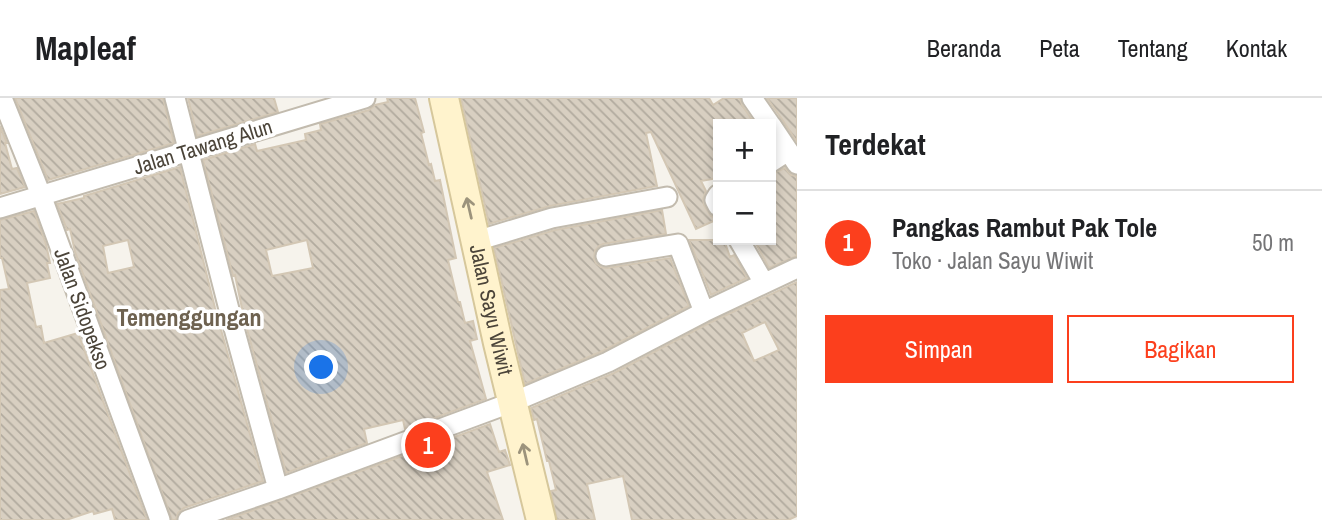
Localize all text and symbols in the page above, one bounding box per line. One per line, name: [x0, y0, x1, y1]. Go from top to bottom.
text: Mapleaf: [35, 26, 136, 70]
text: Beranda: [927, 32, 1001, 64]
text: Peta: [1039, 32, 1080, 64]
text: Tentang: [1118, 32, 1188, 64]
text: Kontak: [1226, 32, 1287, 64]
street label: Jalan Tawang Alun: [130, 112, 276, 181]
map controls: [713, 119, 776, 245]
button: +: [713, 119, 776, 182]
text: Terdekat: [825, 124, 926, 164]
button: −: [713, 182, 776, 245]
one-way arrow: [461, 197, 475, 220]
text: Pangkas Rambut Pak Tole: [892, 210, 1157, 245]
text: 1: [843, 227, 853, 258]
text: 50 m: [1252, 227, 1294, 258]
street label: Jalan Sayu Wiwit: [463, 242, 520, 378]
street label: Jalan Sidopekso: [47, 244, 118, 374]
text: Toko · Jalan Sayu Wiwit: [892, 245, 1093, 276]
district label: Temenggungan: [116, 301, 262, 333]
button: Simpan: [825, 315, 1053, 383]
button: Bagikan: [1067, 315, 1294, 383]
your location: [304, 350, 338, 384]
pin: 1: [405, 419, 451, 471]
one-way arrow: [518, 443, 531, 465]

